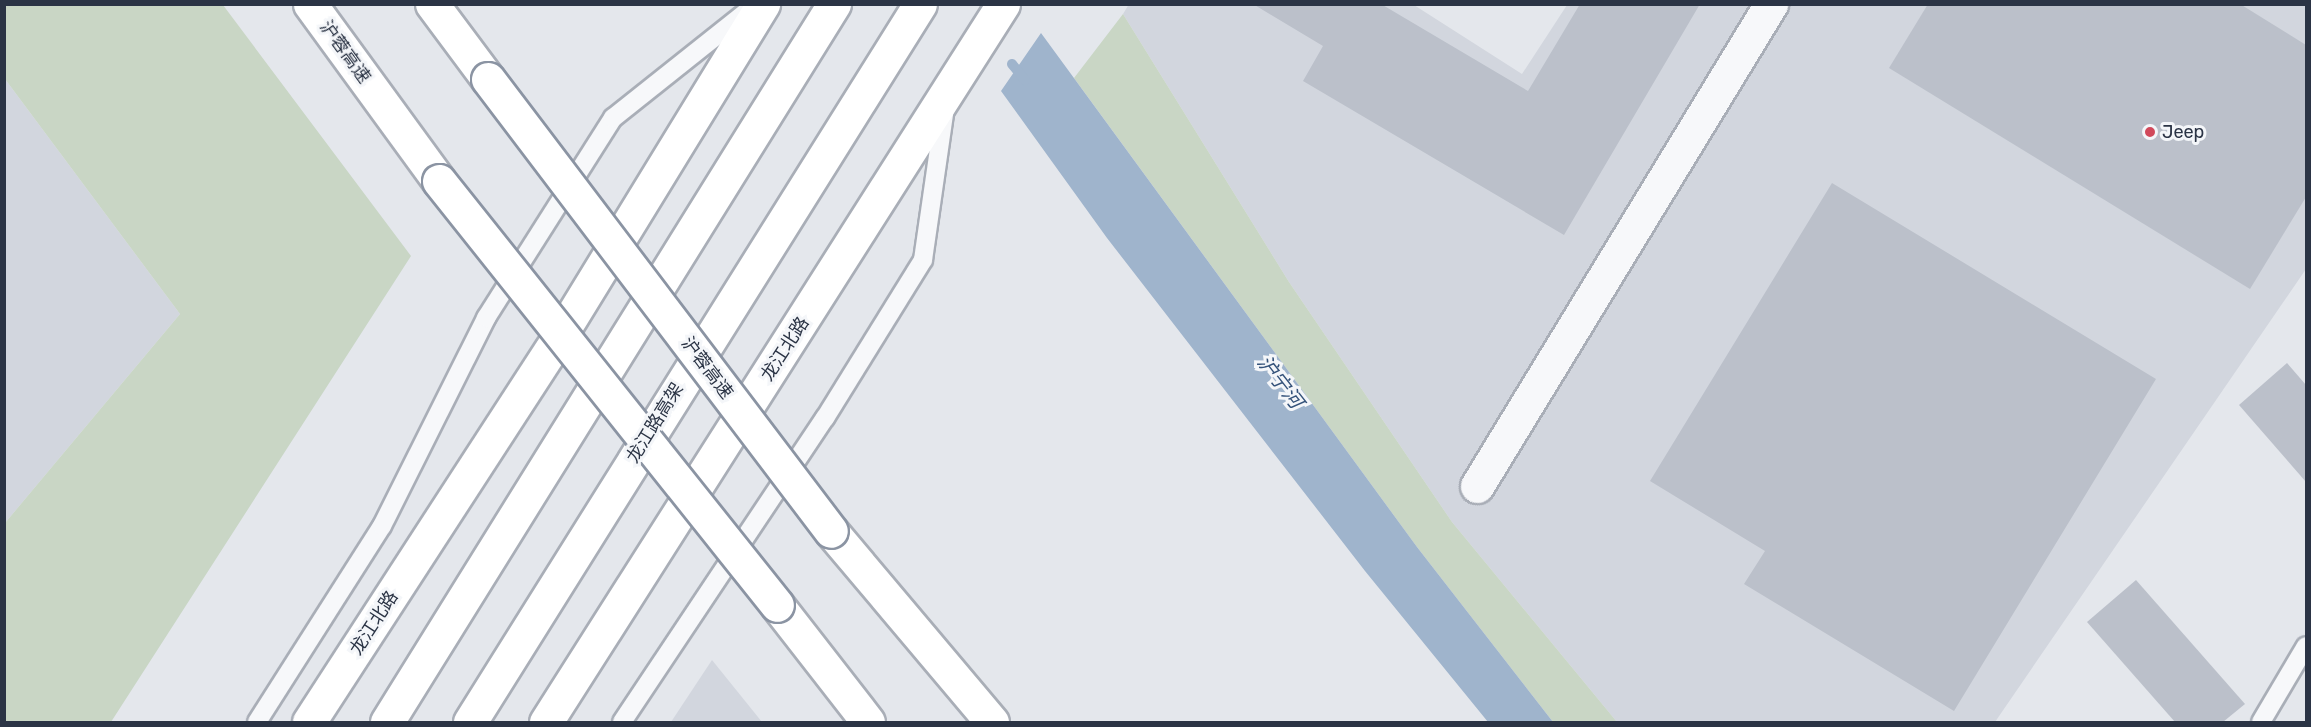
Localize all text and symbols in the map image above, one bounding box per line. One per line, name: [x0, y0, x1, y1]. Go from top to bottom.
street label: 沪蓉高速: [315, 17, 375, 87]
place label: Jeep: [2162, 121, 2204, 143]
marker: Jeep: [2143, 125, 2157, 139]
street label: 龙江北路: [756, 313, 814, 385]
street label: 沪蓉高速: [677, 333, 737, 403]
water label: 沪宁河: [1252, 351, 1308, 413]
street label: 龙江路高架: [622, 379, 688, 467]
street label: 龙江北路: [345, 587, 403, 659]

